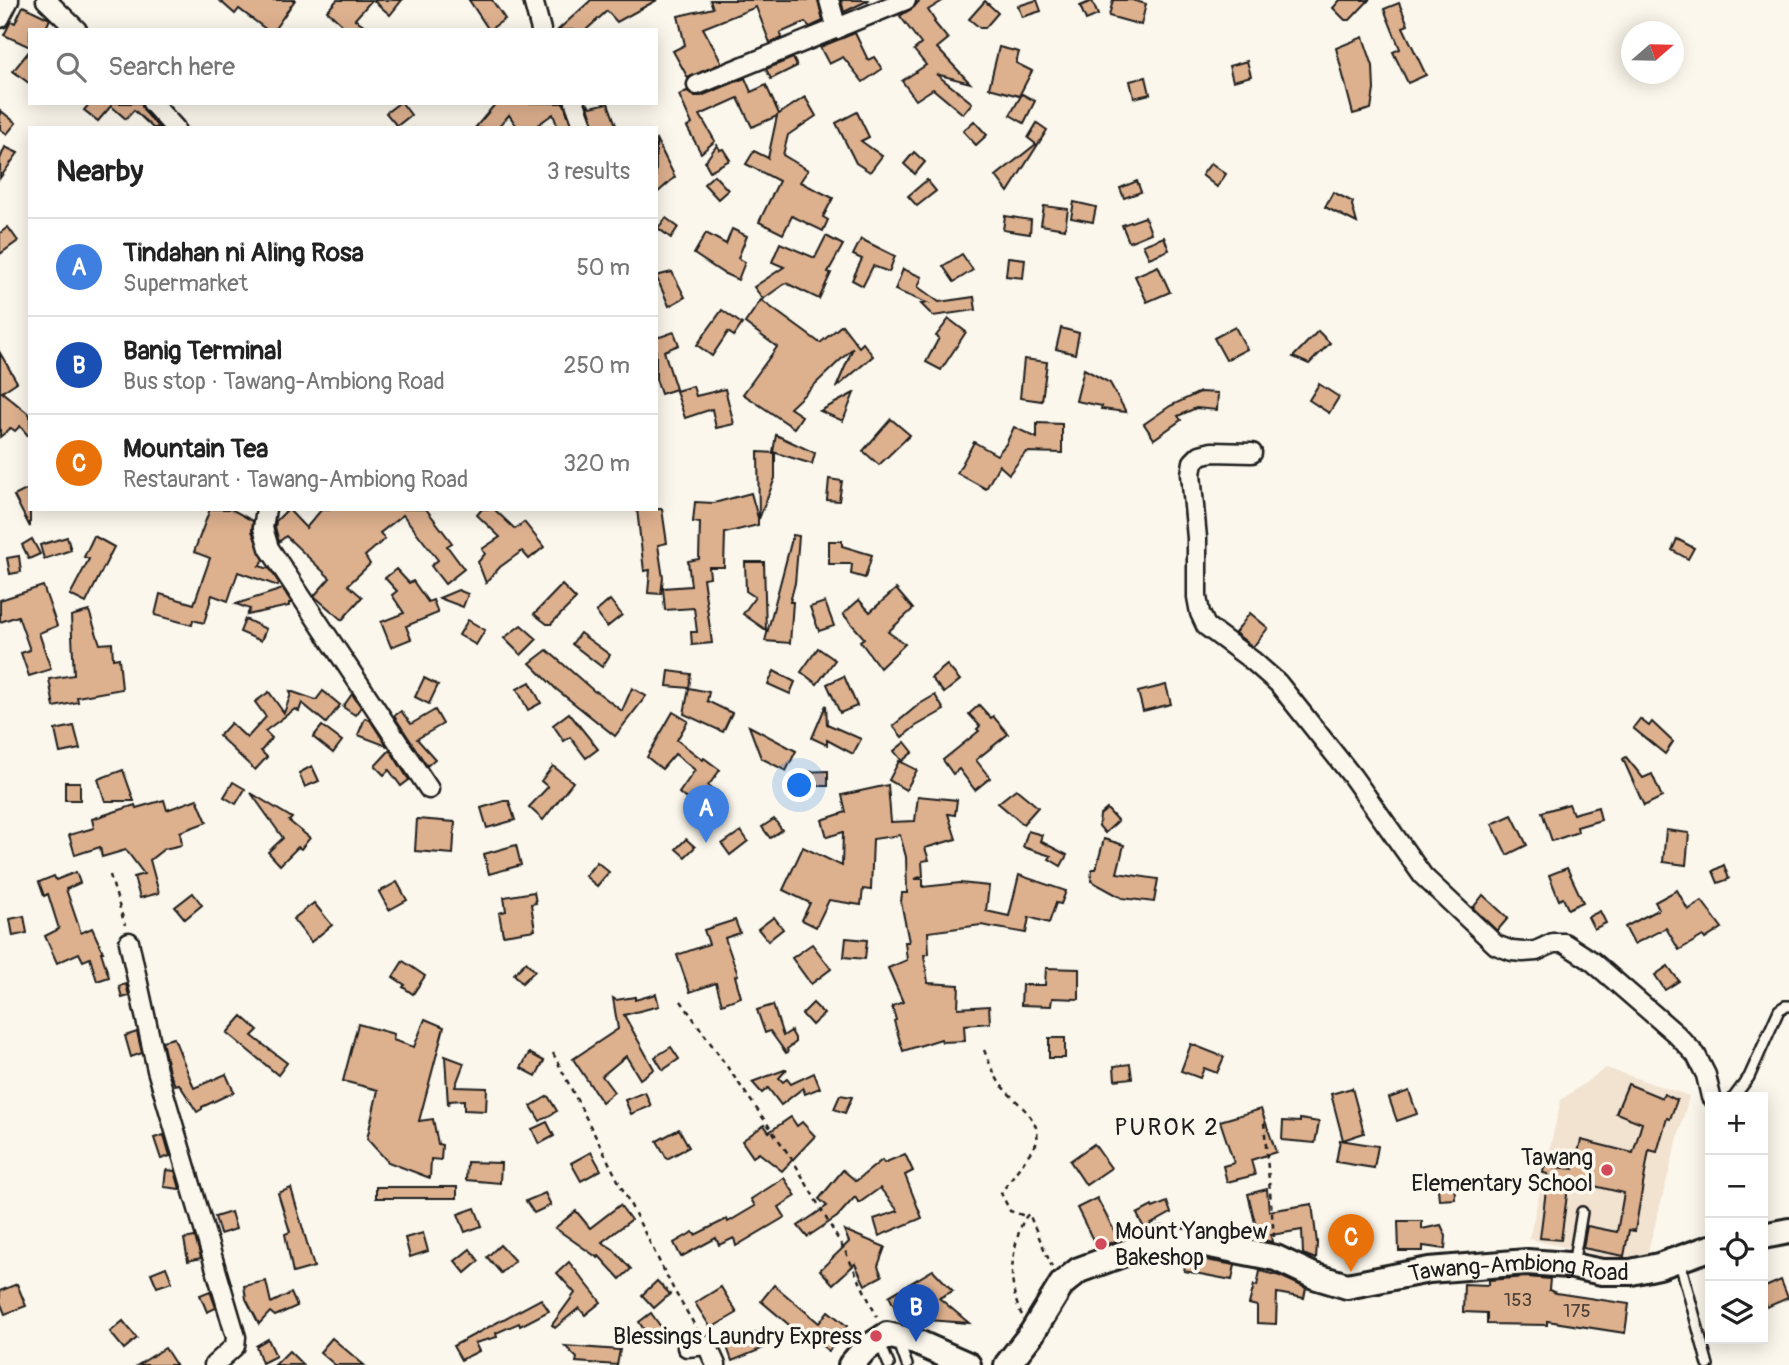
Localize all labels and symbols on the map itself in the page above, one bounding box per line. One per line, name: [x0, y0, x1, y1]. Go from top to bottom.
north arrow: [1621, 21, 1684, 84]
your location: [782, 768, 816, 802]
pin: A: [683, 785, 729, 843]
district label: PUROK 2: [1114, 1113, 1220, 1142]
place label: Tawang Elementary School: [1411, 1143, 1593, 1198]
marker: Tawang Elementary School: [1599, 1162, 1615, 1178]
pin: C: [1328, 1214, 1374, 1272]
place label: Mount Yangbew Bakeshop: [1115, 1217, 1268, 1272]
marker: Mount Yangbew Bakeshop: [1093, 1236, 1109, 1252]
street label: Tawang-Ambiong Road: [1406, 1247, 1629, 1288]
pin: B: [893, 1284, 939, 1342]
house number: 153: [1504, 1288, 1532, 1312]
house number: 175: [1563, 1299, 1591, 1323]
place label: Blessings Laundry Express: [613, 1322, 862, 1351]
marker: Blessings Laundry Express: [868, 1328, 884, 1344]

